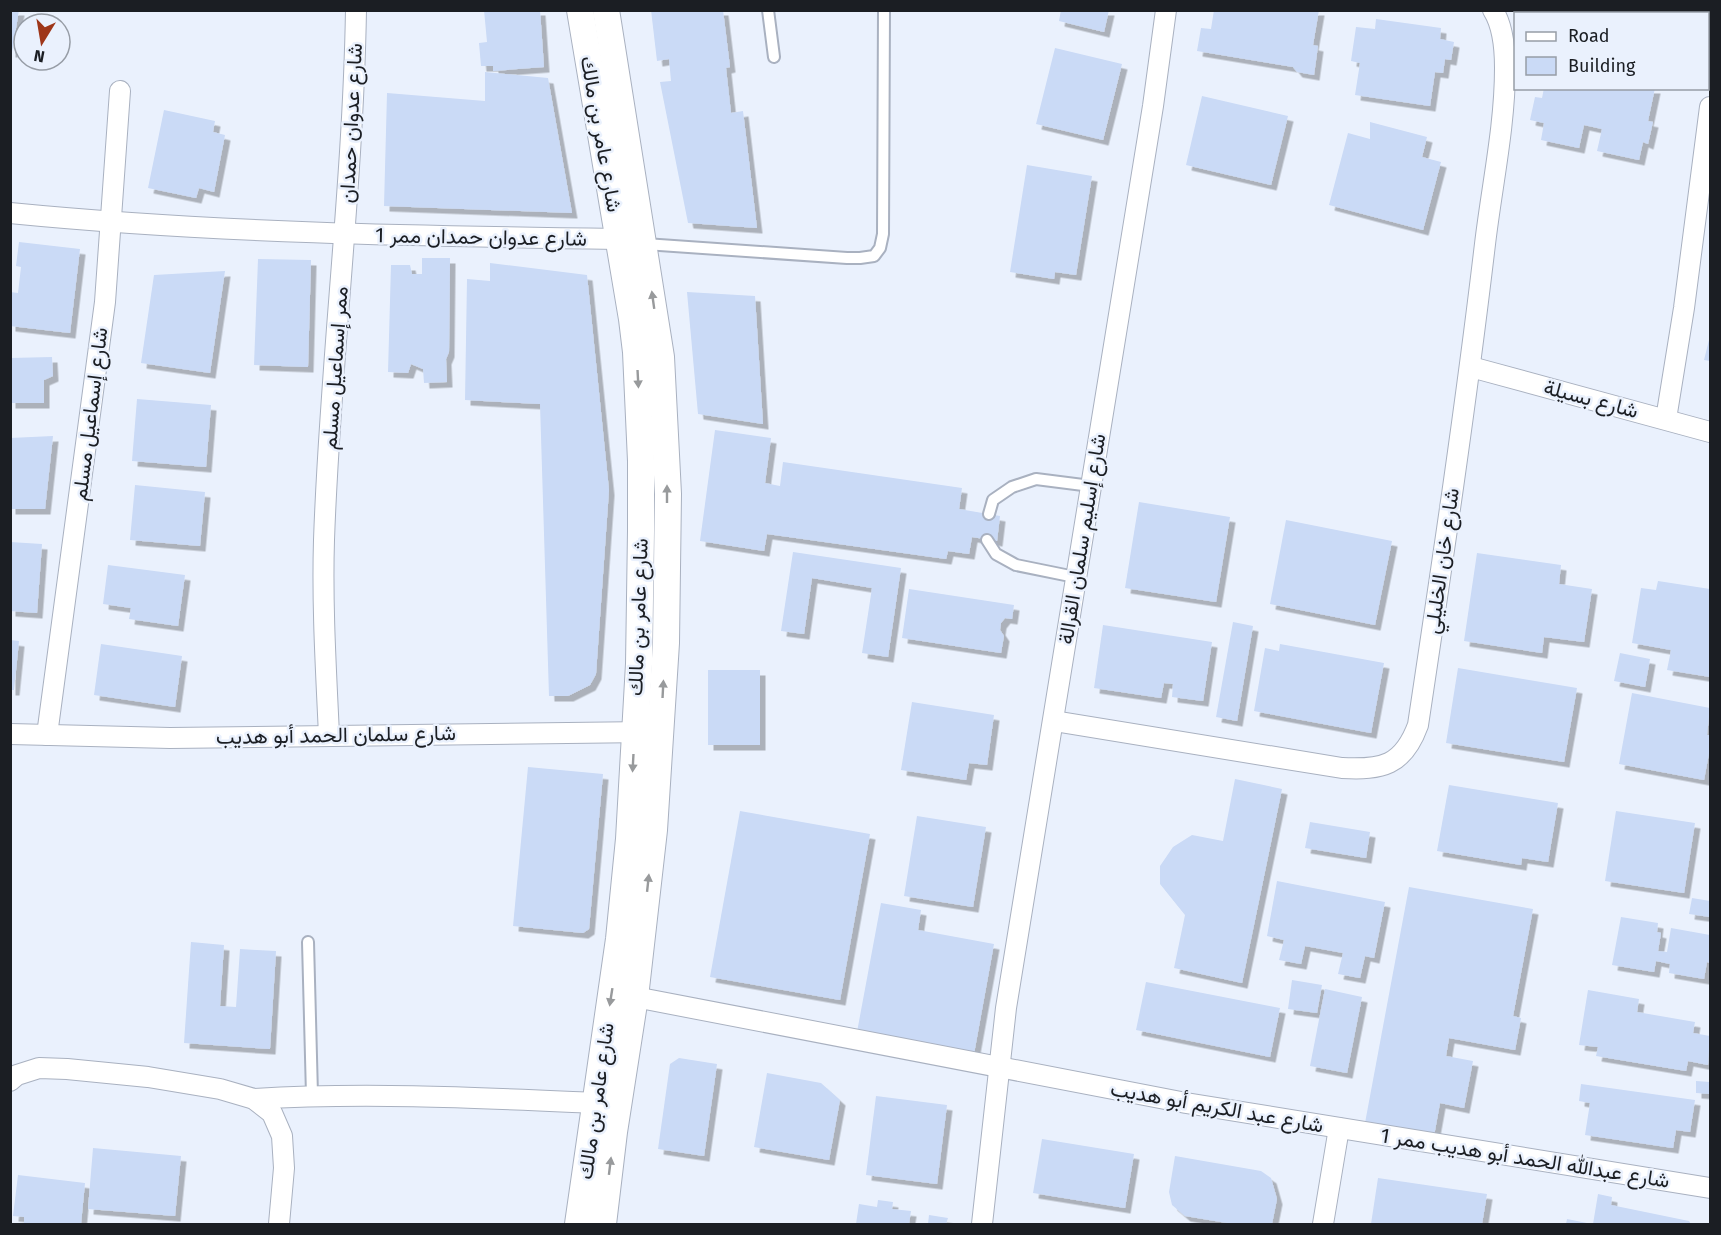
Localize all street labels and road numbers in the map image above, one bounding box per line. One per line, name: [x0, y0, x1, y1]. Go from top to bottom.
street label: شارع عدوان حمدان: [334, 42, 369, 204]
street label: شارع عامر بن مالك: [574, 54, 628, 214]
street label: شارع عدوان حمدان ممر 1: [375, 222, 587, 253]
street label: ممر إسماعيل مسلم: [316, 285, 355, 451]
street label: شارع إسماعيل مسلم: [66, 326, 115, 502]
street label: شارع بسيلة: [1541, 374, 1641, 425]
street label: شارع إسليم سلمان القرالة: [1053, 432, 1112, 646]
street label: شارع خان الخليلي: [1419, 486, 1469, 636]
street label: شارع عامر بن مالك: [622, 538, 655, 696]
street label: شارع سلمان الحمد أبو هديب: [216, 720, 456, 751]
street label: شارع عامر بن مالك: [572, 1021, 621, 1181]
street label: شارع عبد الكريم أبو هديب: [1108, 1075, 1325, 1140]
street label: شارع عبدالله الحمد أبو هديب ممر 1: [1378, 1122, 1672, 1195]

